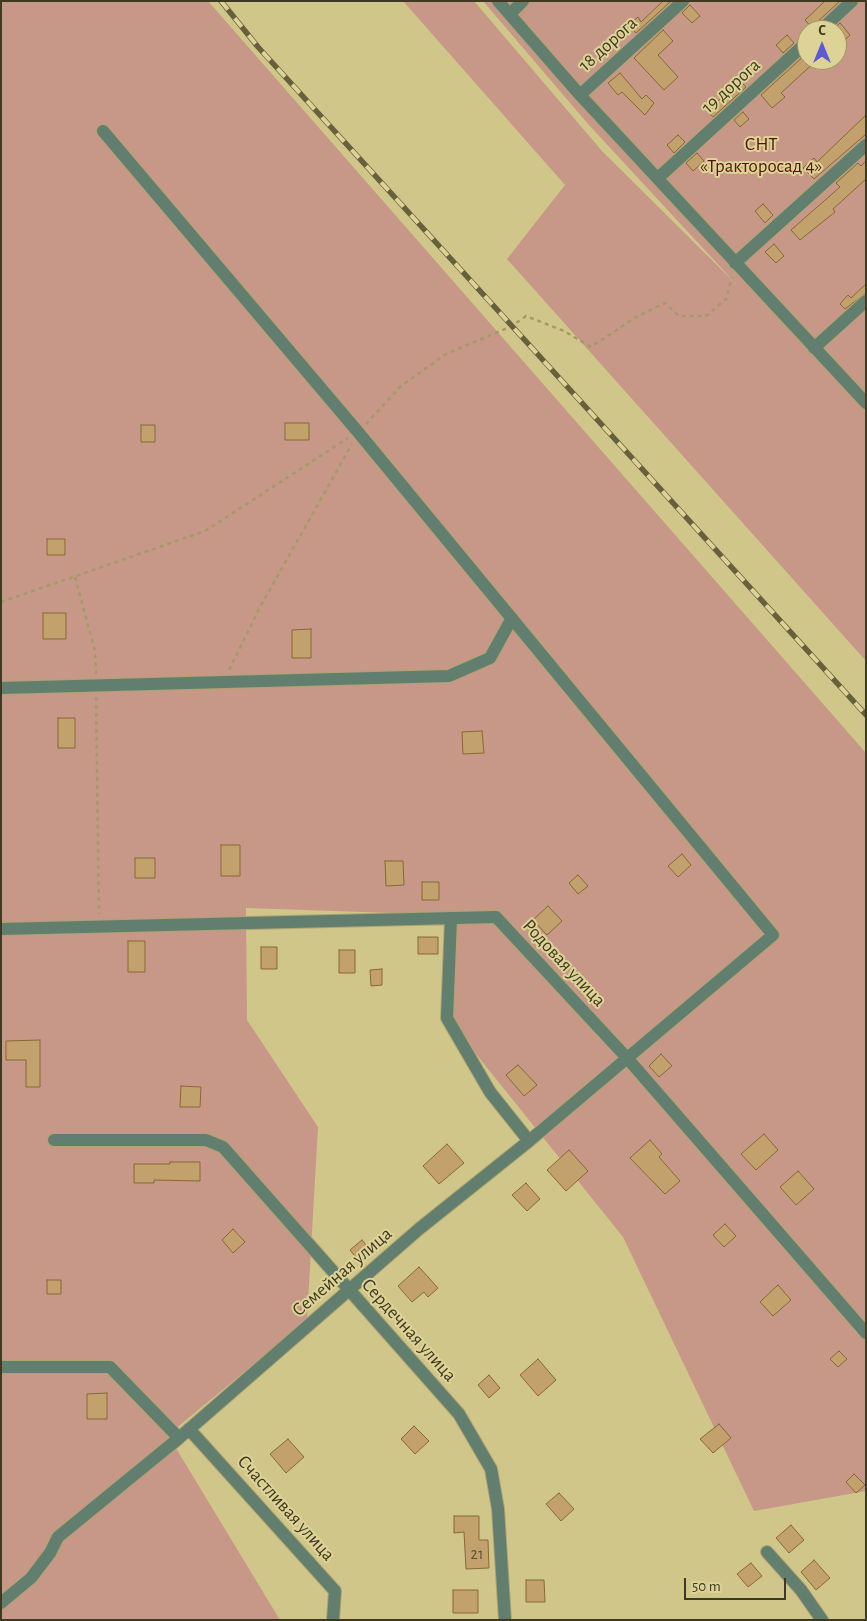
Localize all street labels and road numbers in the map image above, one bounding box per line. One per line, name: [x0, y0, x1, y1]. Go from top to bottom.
street label: 18 дорога: [574, 12, 642, 76]
street label: 19 дорога: [697, 54, 765, 118]
street label: Родовая улица: [518, 914, 610, 1012]
street label: Семейная улица: [287, 1222, 397, 1322]
street label: Сердечная улица: [357, 1274, 461, 1386]
street label: Счастливая улица: [232, 1450, 340, 1566]

